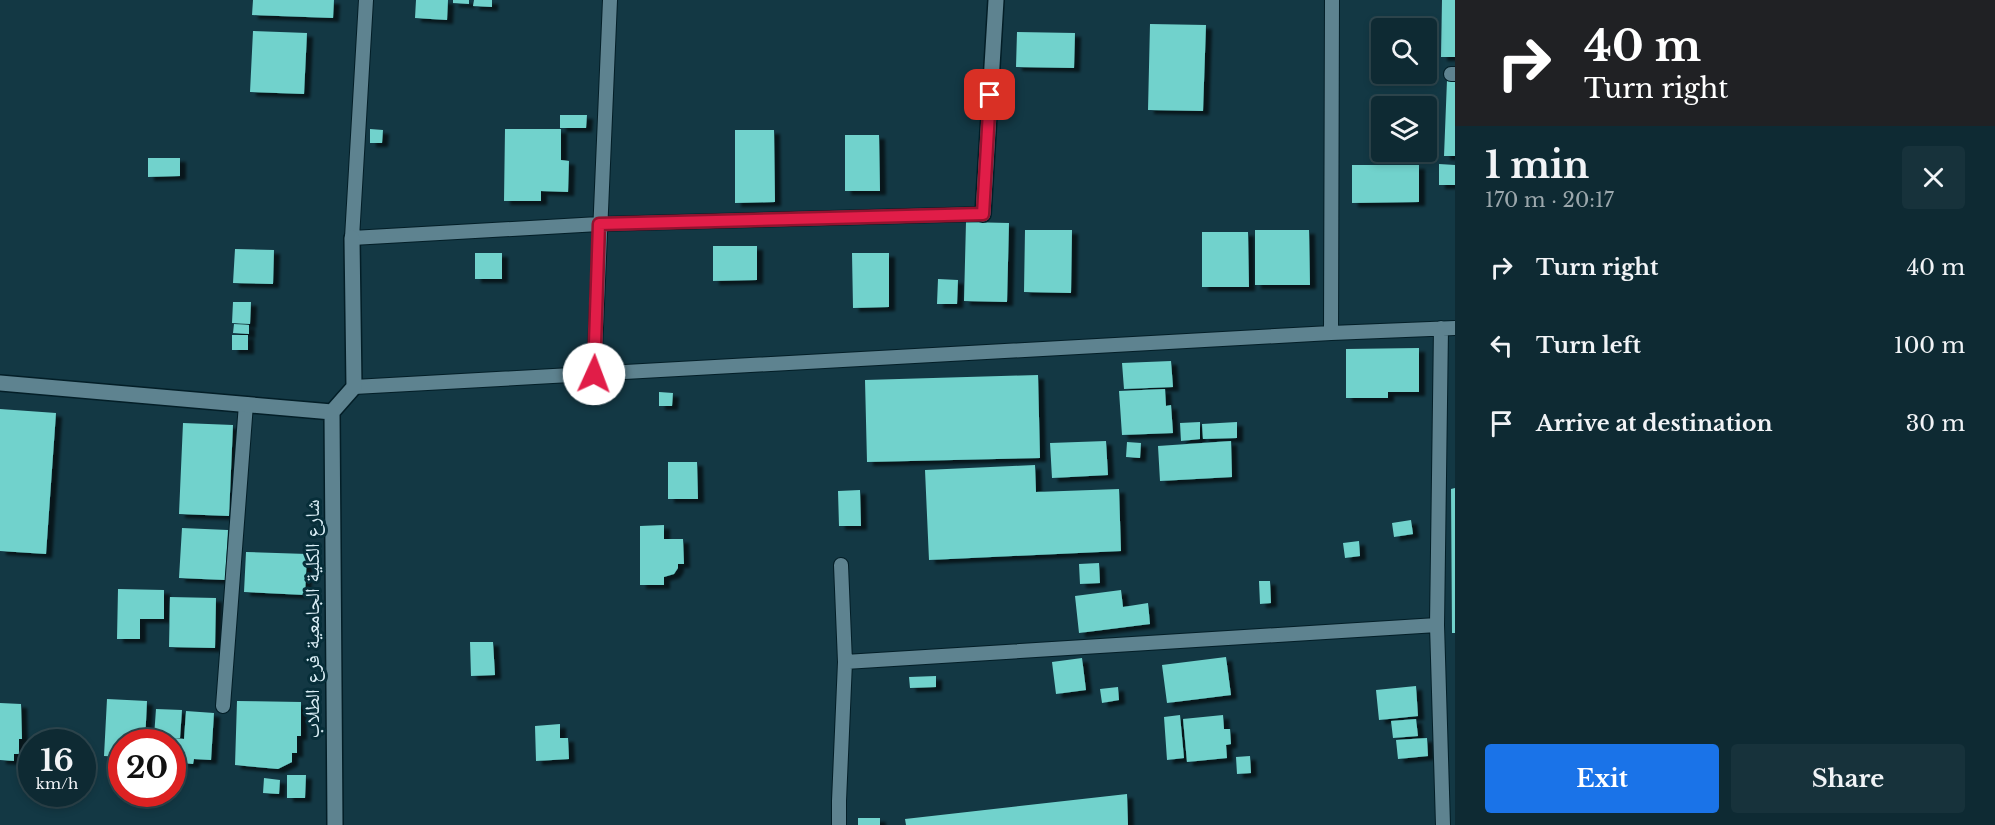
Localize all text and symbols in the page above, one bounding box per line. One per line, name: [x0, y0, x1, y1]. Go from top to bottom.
map controls: [1371, 18, 1437, 162]
button: search: [1371, 18, 1437, 84]
text: 40 m: [1584, 20, 1701, 72]
icon: right: [1485, 24, 1563, 102]
pin: [964, 69, 1015, 120]
text: Turn right: [1584, 72, 1728, 105]
icon: arrive: [973, 78, 1006, 111]
button: layers: [1371, 96, 1437, 162]
text: 1 min: [1485, 143, 1589, 188]
button: close: [1902, 146, 1965, 209]
text: 170 m · 20:17: [1485, 188, 1614, 212]
icon: right: [1485, 251, 1518, 284]
text: Turn right: [1536, 254, 1658, 281]
text: 40 m: [1907, 254, 1965, 281]
icon: left: [1485, 329, 1518, 362]
text: Turn left: [1536, 332, 1641, 359]
text: 100 m: [1894, 332, 1965, 359]
position arrow: [562, 342, 626, 406]
icon: arrive: [1485, 407, 1518, 440]
text: Arrive at destination: [1536, 410, 1773, 437]
text: 30 m: [1906, 410, 1965, 437]
street label: شارع الكلية الجامعية فرع الطلاب: [300, 499, 325, 739]
speed limit sign: 20: [108, 729, 186, 807]
text: 16: [40, 742, 74, 779]
button: Exit: [1485, 744, 1719, 813]
button: Share: [1731, 744, 1965, 813]
text: km/h: [36, 774, 78, 793]

